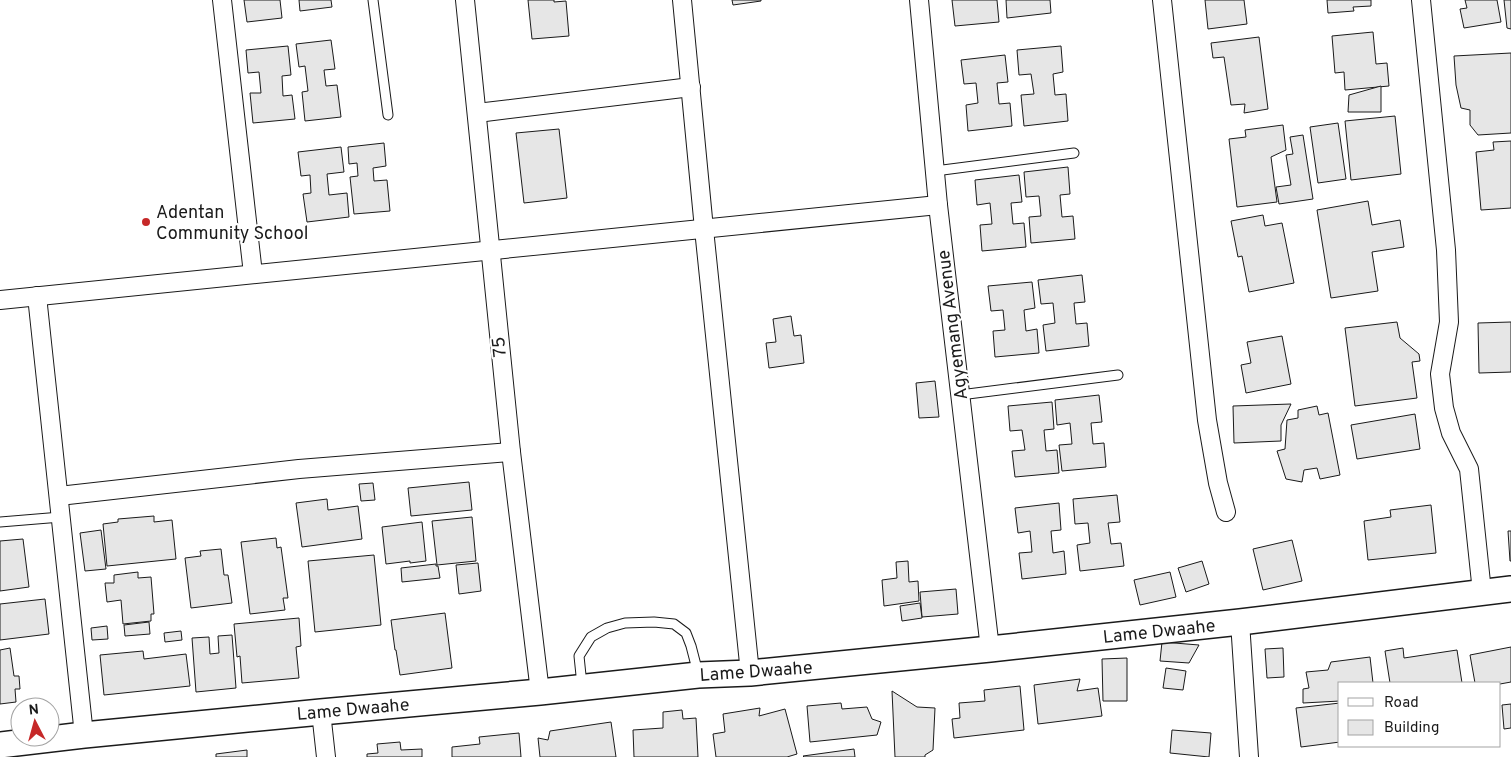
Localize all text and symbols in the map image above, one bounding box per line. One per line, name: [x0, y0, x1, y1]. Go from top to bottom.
place label: Adentan Community School: [156, 202, 309, 246]
marker: Adentan Community School: [140, 216, 152, 228]
street label: Agyemang Avenue: [933, 249, 974, 401]
street label: 75: [488, 335, 513, 358]
street label: Lame Dwaahe: [1102, 615, 1217, 650]
street label: Lame Dwaahe: [699, 657, 813, 688]
legend: [1338, 682, 1501, 747]
street label: Lame Dwaahe: [296, 694, 410, 727]
text: Road: [1384, 694, 1419, 713]
north arrow: [10, 697, 60, 747]
text: N: [28, 702, 40, 720]
text: Building: [1384, 719, 1439, 738]

